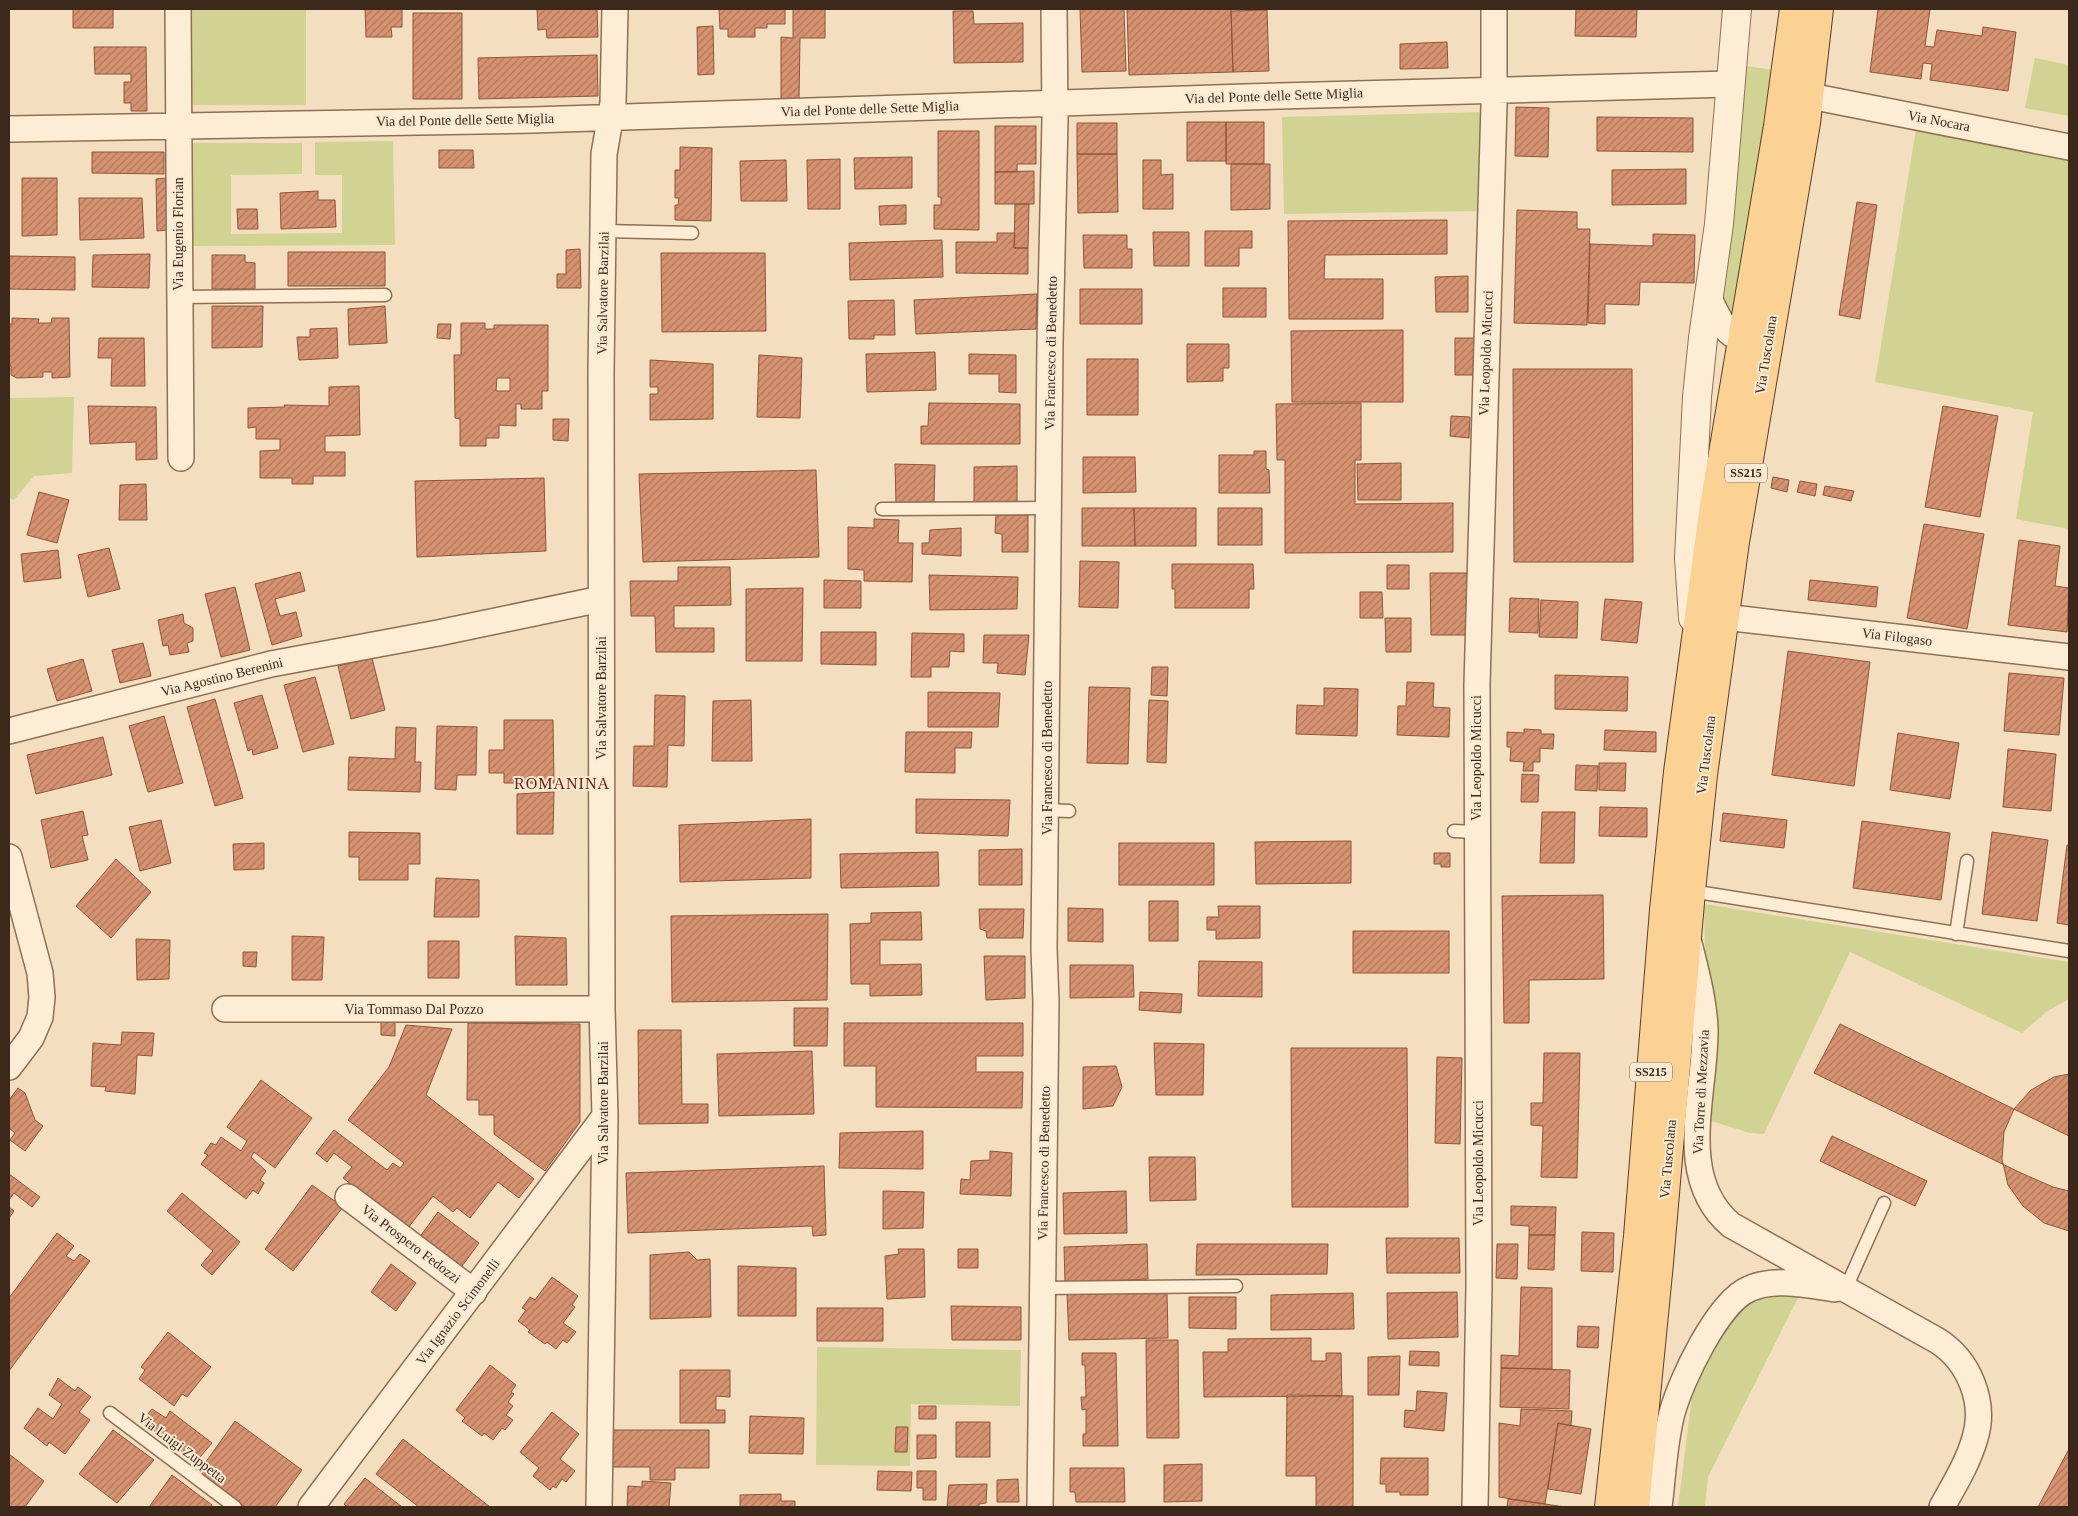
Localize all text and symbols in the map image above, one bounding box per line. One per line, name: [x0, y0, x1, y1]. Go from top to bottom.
street label: Via del Ponte delle Sette Miglia: [1185, 85, 1364, 107]
street label: Via del Ponte delle Sette Miglia: [781, 98, 960, 120]
street label: Via Nocara: [1907, 108, 1972, 135]
street label: Via del Ponte delle Sette Miglia: [376, 111, 555, 129]
street label: Via Eugenio Florian: [171, 177, 186, 291]
street label: Via Salvatore Barzilai: [594, 231, 612, 355]
street label: Via Francesco di Benedetto: [1042, 276, 1060, 430]
street label: Via Leopoldo Micucci: [1476, 290, 1496, 416]
street label: Via Tuscolana: [1752, 314, 1780, 396]
road number: SS215: [1725, 463, 1767, 482]
street label: Via Filogaso: [1861, 625, 1933, 649]
street label: Via Salvatore Barzilai: [594, 636, 609, 760]
street label: Via Agostino Berenini: [159, 655, 285, 699]
street label: Via Francesco di Benedetto: [1040, 681, 1055, 835]
street label: Via Leopoldo Micucci: [1469, 695, 1484, 821]
street label: Via Tuscolana: [1694, 714, 1718, 795]
district label: ROMANINA: [514, 775, 610, 792]
street label: Via Tommaso Dal Pozzo: [344, 1002, 484, 1017]
street label: Via Torre di Mezzavia: [1690, 1028, 1712, 1155]
street label: Via Salvatore Barzilai: [596, 1041, 611, 1165]
road number: SS215: [1630, 1062, 1672, 1082]
street label: Via Francesco di Benedetto: [1035, 1086, 1053, 1240]
street label: Via Leopoldo Micucci: [1471, 1100, 1486, 1226]
street label: Via Tuscolana: [1657, 1118, 1679, 1199]
street label: Via Prospero Fedozzi: [358, 1202, 464, 1286]
street label: Via Ignazio Scimonelli: [413, 1256, 503, 1368]
street label: Via Luigi Zuppetta: [135, 1410, 230, 1486]

